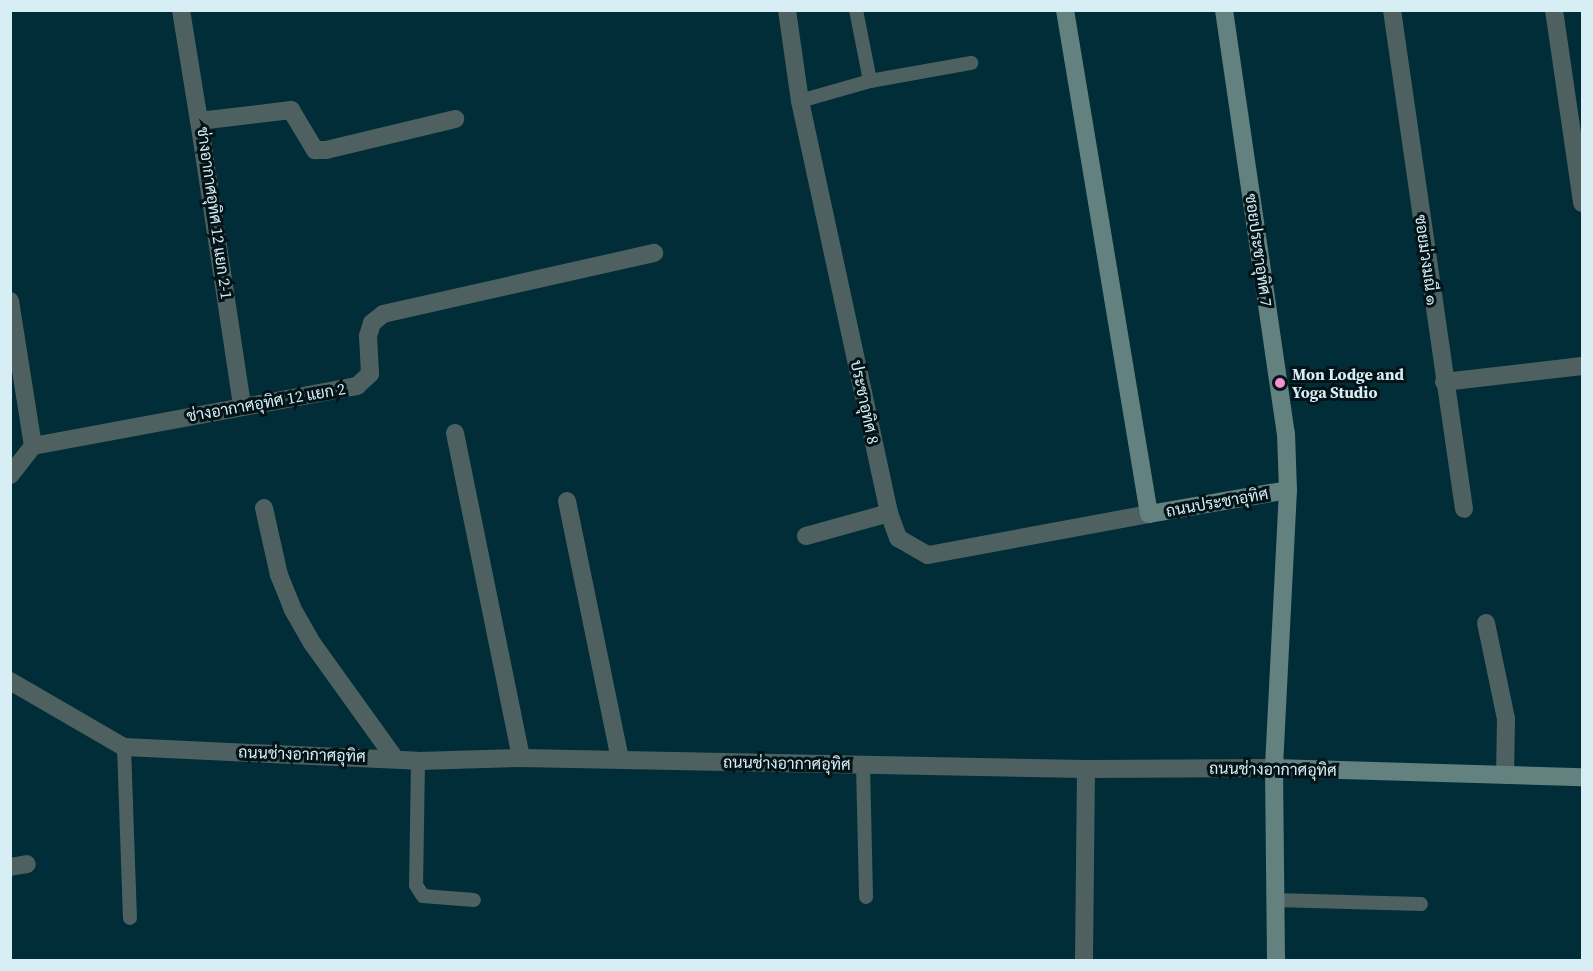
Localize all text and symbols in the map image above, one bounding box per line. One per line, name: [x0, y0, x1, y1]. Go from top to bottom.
street label: ช่างอากาศอุทิศ 12 แยก 2-1: [193, 126, 237, 300]
street label: ซอยประชาอุทิศ 7: [1242, 192, 1276, 308]
street label: ซอยม่วงมณี ๑: [1411, 213, 1443, 307]
street label: ประชาอุทิศ 8: [847, 358, 883, 446]
place label: Mon Lodge and Yoga Studio: [1292, 364, 1404, 402]
marker: Mon Lodge and Yoga Studio: [1273, 376, 1287, 390]
street label: ช่างอากาศอุทิศ 12 แยก 2: [185, 379, 347, 425]
street label: ถนนประชาอุทิศ: [1164, 484, 1270, 520]
street label: ถนนช่างอากาศอุทิศ: [238, 742, 366, 766]
street label: ถนนช่างอากาศอุทิศ: [723, 752, 851, 774]
street label: ถนนช่างอากาศอุทิศ: [1209, 758, 1337, 780]

